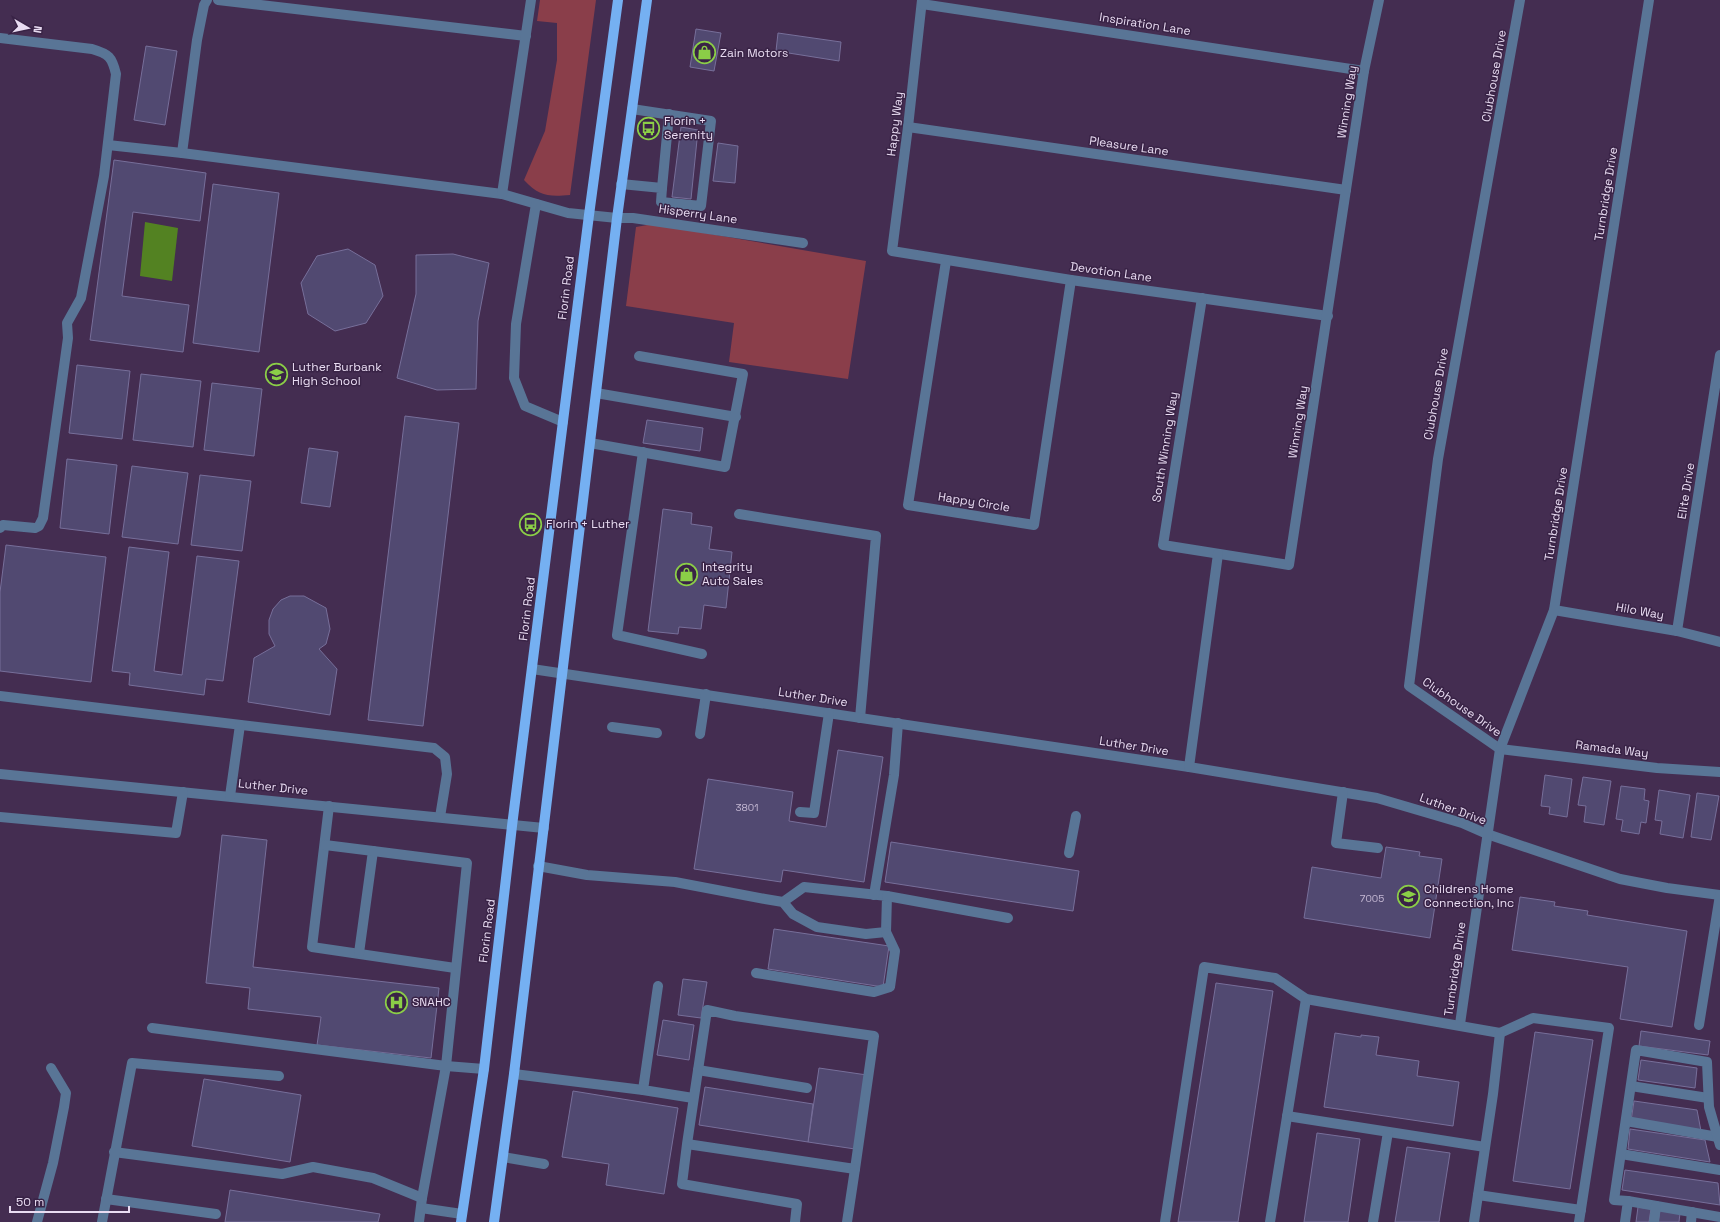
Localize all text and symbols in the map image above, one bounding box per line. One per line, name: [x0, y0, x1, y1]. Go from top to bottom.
north arrow: [8, 8, 48, 48]
street label: Inspiration Lane: [1098, 9, 1192, 39]
text: N: [30, 25, 45, 34]
street label: Clubhouse Drive: [1478, 29, 1510, 123]
shop icon: Zain Motors: [691, 40, 717, 66]
place label: Zain Motors: [720, 45, 788, 61]
street label: Winning Way: [1333, 64, 1361, 140]
street label: Happy Way: [883, 91, 907, 157]
place label: Florin + Serenity: [664, 113, 713, 143]
bus stop icon: Florin + Serenity: [635, 115, 661, 141]
street label: Pleasure Lane: [1088, 132, 1170, 160]
street label: Turnbridge Drive: [1591, 146, 1621, 242]
street label: Hisperry Lane: [658, 201, 738, 227]
street label: Florin Road: [554, 255, 578, 321]
street label: Devotion Lane: [1069, 258, 1153, 286]
street label: Clubhouse Drive: [1420, 347, 1452, 441]
place label: Luther Burbank High School: [292, 359, 382, 389]
school or university icon: Luther Burbank High School: [263, 361, 289, 387]
street label: Winning Way: [1284, 384, 1312, 460]
street label: South Winning Way: [1148, 391, 1182, 503]
street label: Elite Drive: [1674, 462, 1698, 520]
street label: Turnbridge Drive: [1541, 466, 1571, 562]
street label: Happy Circle: [937, 488, 1011, 516]
bus stop icon: Florin + Luther: [518, 511, 544, 537]
place label: Florin + Luther: [546, 516, 630, 532]
place label: Integrity Auto Sales: [702, 559, 763, 589]
shop icon: Integrity Auto Sales: [674, 561, 700, 587]
street label: Florin Road: [515, 576, 539, 642]
street label: Hilo Way: [1615, 599, 1665, 623]
street label: Clubhouse Drive: [1419, 674, 1505, 740]
street label: Luther Drive: [777, 684, 849, 710]
street label: Luther Drive: [1098, 733, 1170, 759]
street label: Ramada Way: [1574, 737, 1650, 761]
street label: Luther Drive: [237, 775, 309, 799]
street label: Luther Drive: [1417, 789, 1489, 829]
house number: 3801: [736, 801, 758, 814]
place label: Childrens Home Connection, Inc: [1424, 881, 1514, 911]
school or university icon: Childrens Home Connection, Inc: [1396, 883, 1422, 909]
house number: 7005: [1360, 892, 1384, 905]
street label: Florin Road: [475, 898, 499, 964]
street label: Turnbridge Drive: [1440, 921, 1470, 1017]
hospital icon: SNAHC: [384, 989, 410, 1015]
place label: SNAHC: [412, 994, 451, 1010]
scale bar: [10, 1188, 129, 1214]
text: 50 m: [16, 1194, 44, 1210]

